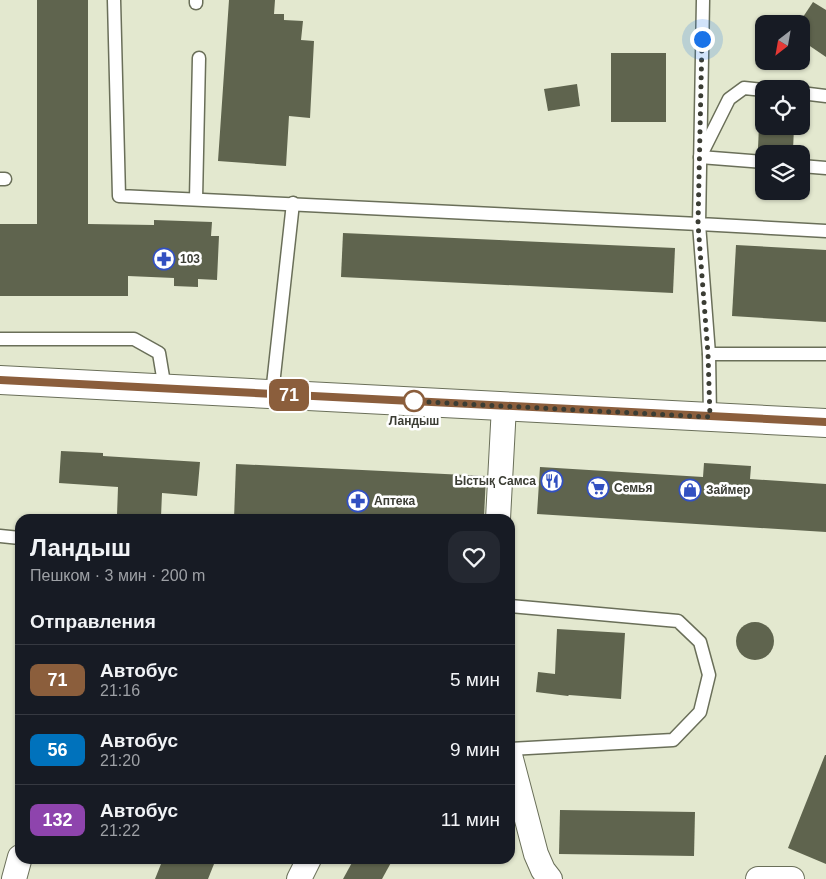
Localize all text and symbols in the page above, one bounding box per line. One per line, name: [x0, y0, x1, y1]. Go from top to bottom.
north arrow: [755, 15, 810, 70]
map controls: [755, 15, 810, 200]
your location: [690, 27, 715, 52]
button: locate: [755, 80, 810, 135]
button: layers: [755, 145, 810, 200]
pharmacy icon: 103: [152, 247, 176, 271]
place label: 103: [180, 252, 200, 266]
line badge: 71: [266, 379, 312, 411]
text: 71: [279, 385, 299, 405]
marker: Ландыш: [403, 390, 425, 412]
place label: Ландыш: [389, 414, 439, 428]
restaurant icon: Ыстық Самса: [540, 469, 564, 493]
place label: Ыстық Самса: [454, 474, 536, 488]
supermarket icon: Семья: [586, 476, 610, 500]
shop icon: Займер: [678, 478, 702, 502]
place label: Семья: [614, 481, 652, 495]
place label: Займер: [706, 483, 750, 497]
pharmacy icon: Аптека: [346, 489, 370, 513]
place label: Аптека: [374, 494, 415, 508]
button: heart: [448, 531, 500, 583]
text: Ландыш: [30, 534, 131, 561]
text: Пешком · 3 мин · 200 m: [30, 567, 205, 584]
text: Отправления: [30, 611, 156, 632]
text: Автобус: [100, 660, 178, 681]
text: 5 мин: [450, 669, 500, 690]
text: 71: [47, 670, 68, 690]
text: 21:16: [100, 682, 140, 699]
text: Автобус: [100, 730, 178, 751]
text: 9 мин: [450, 739, 500, 760]
text: 56: [47, 740, 68, 760]
text: 21:20: [100, 752, 140, 769]
text: Автобус: [100, 800, 178, 821]
text: 11 мин: [441, 809, 500, 830]
text: 132: [42, 810, 73, 830]
text: 21:22: [100, 822, 140, 839]

